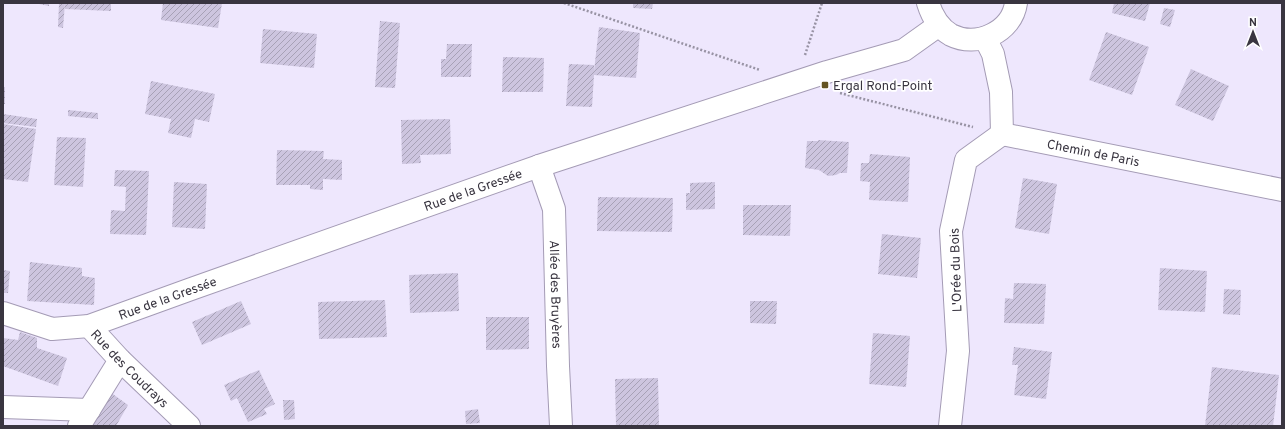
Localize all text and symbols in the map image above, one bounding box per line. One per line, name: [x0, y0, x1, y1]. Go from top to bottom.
north arrow: [1233, 12, 1273, 52]
text: N: [1249, 16, 1257, 30]
place label: Ergal Rond-Point: [833, 79, 932, 95]
marker: Ergal Rond-Point: [820, 80, 830, 90]
street label: Chemin de Paris: [1045, 137, 1141, 171]
street label: Rue de la Gressée: [422, 167, 525, 216]
street label: L'Orée du Bois: [948, 227, 966, 312]
street label: Allée des Bruyères: [545, 240, 564, 349]
street label: Rue de la Gressée: [117, 275, 219, 325]
street label: Rue des Coudrays: [86, 327, 171, 412]

